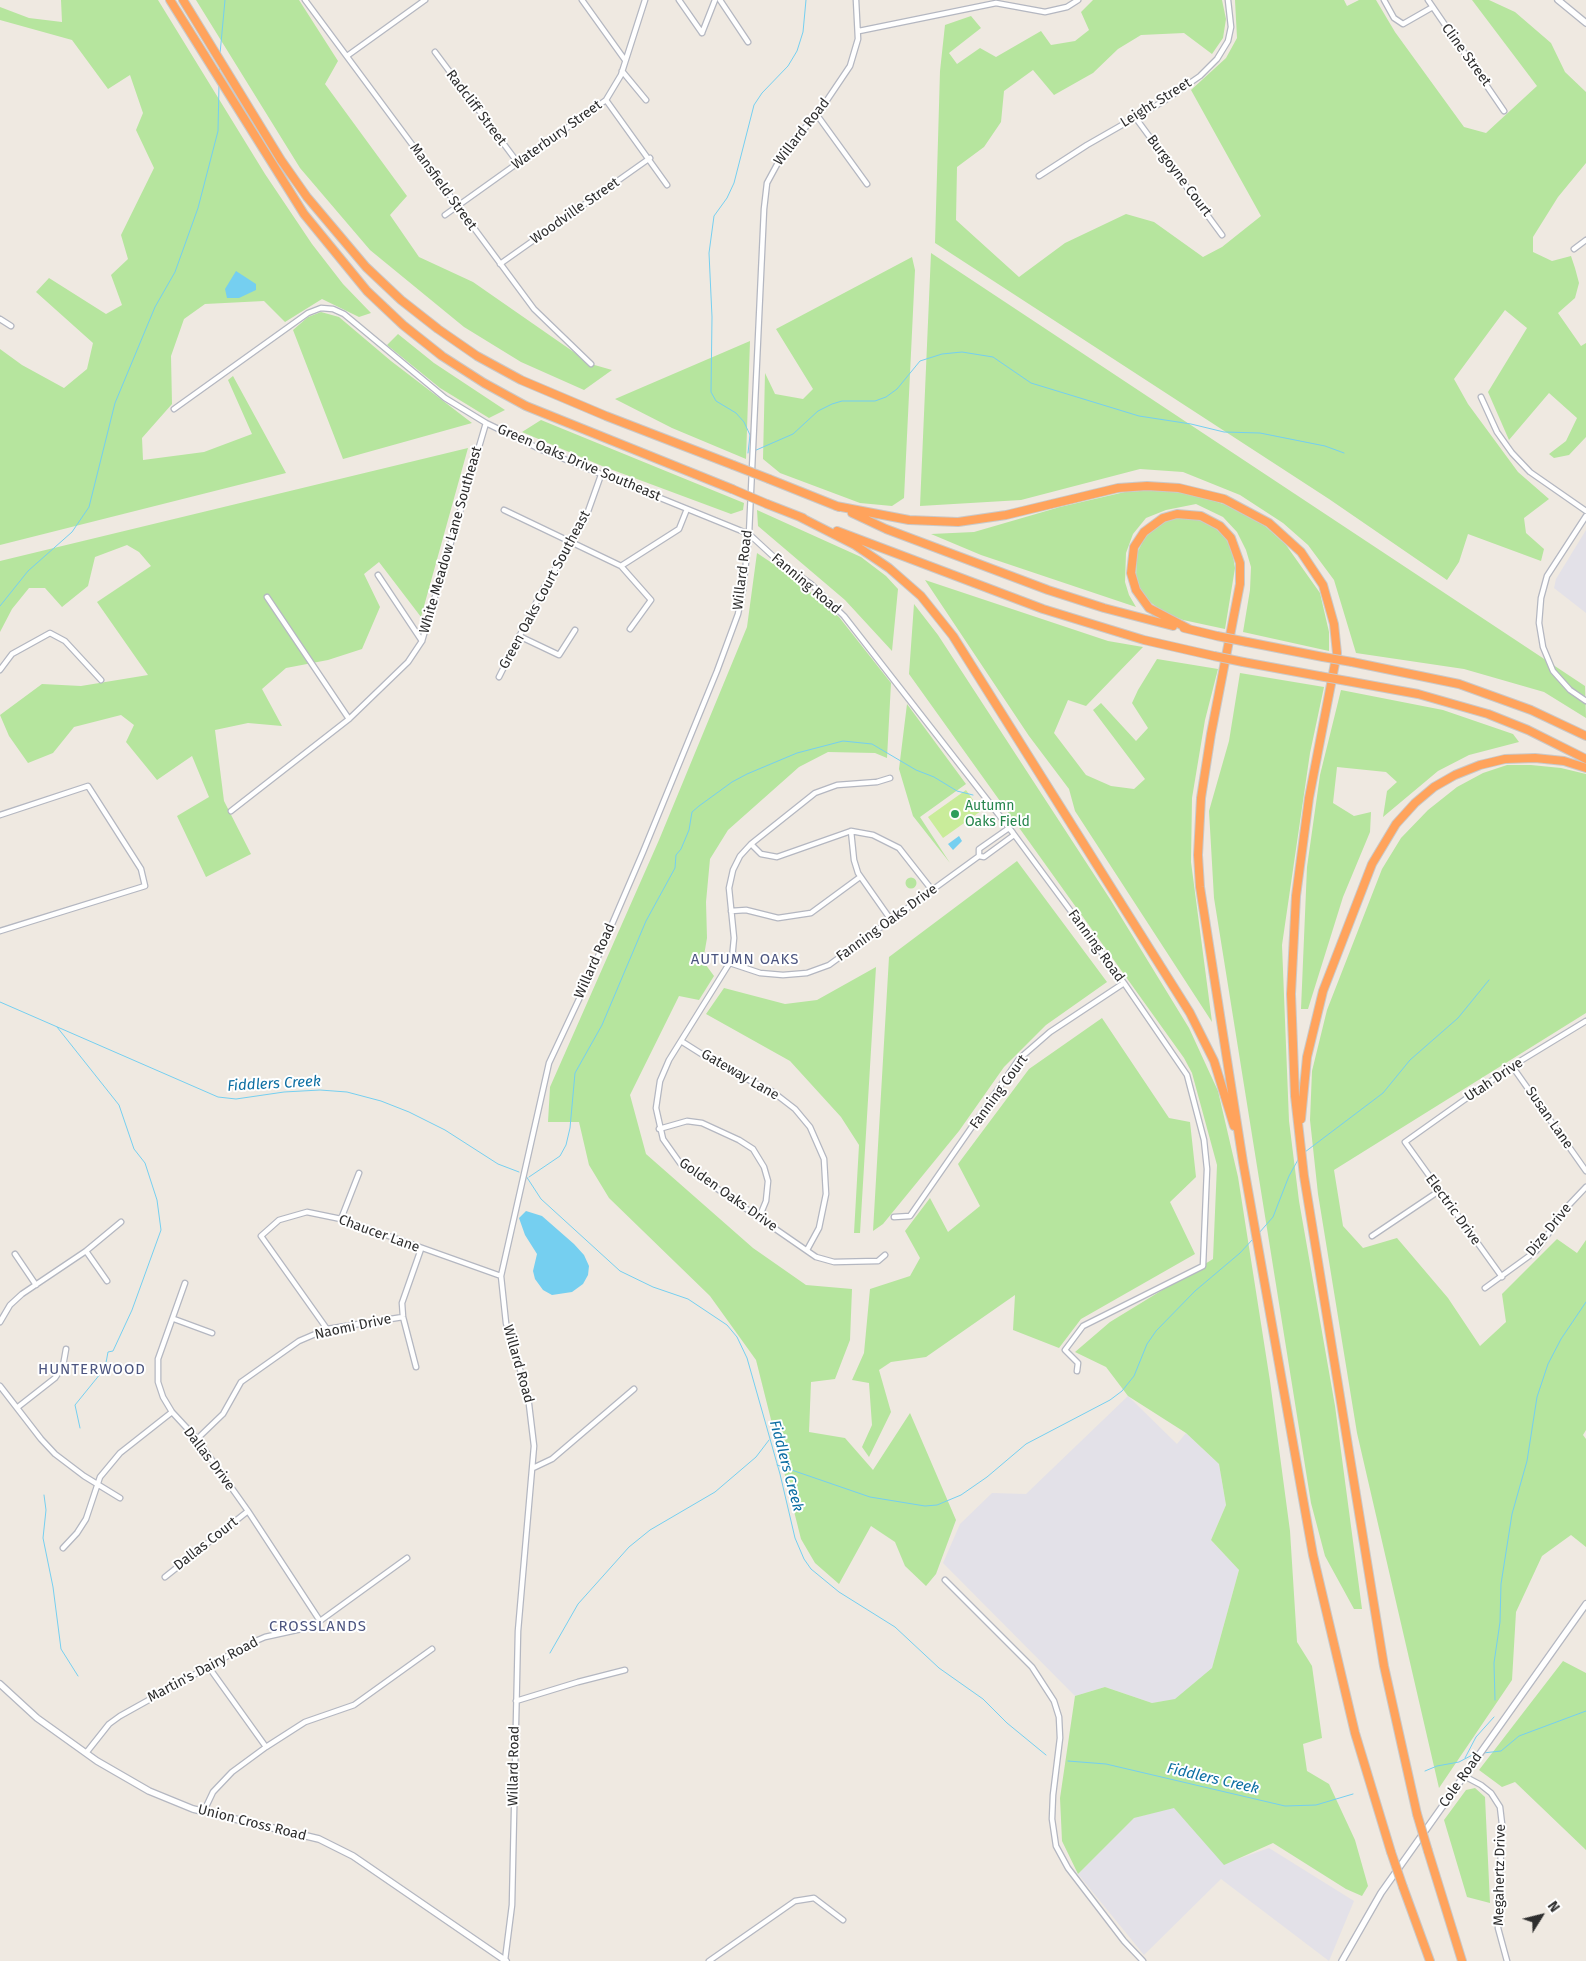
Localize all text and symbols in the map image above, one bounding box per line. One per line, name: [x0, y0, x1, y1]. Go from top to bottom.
street label: Cline Street: [1438, 20, 1494, 90]
street label: Radcliff Street: [442, 67, 510, 149]
street label: Leight Street: [1117, 75, 1195, 131]
street label: Willard Road: [771, 95, 833, 169]
street label: Waterbury Street: [509, 97, 605, 173]
street label: Burgoyne Court: [1143, 132, 1215, 220]
street label: Mansfield Street: [406, 140, 480, 234]
street label: Woodville Street: [527, 174, 623, 248]
street label: Green Oaks Drive Southeast: [495, 421, 663, 505]
street label: White Meadow Lane Southeast: [416, 444, 486, 636]
street label: Green Oaks Court Southeast: [496, 508, 594, 672]
street label: Willard Road: [730, 529, 756, 611]
street label: Fanning Road: [768, 550, 844, 618]
place label: Autumn Oaks Field: [965, 798, 1030, 830]
marker: Autumn Oaks Field: [949, 808, 961, 820]
street label: Fanning Oaks Drive: [833, 881, 941, 965]
street label: Fanning Road: [1064, 906, 1128, 986]
street label: Willard Road: [571, 921, 619, 1001]
district label: AUTUMN OAKS: [689, 951, 801, 969]
street label: Gateway Lane: [698, 1046, 782, 1104]
street label: Fanning Court: [966, 1052, 1032, 1132]
street label: Utah Drive: [1462, 1054, 1526, 1106]
water label: Fiddlers Creek: [227, 1073, 321, 1095]
street label: Susan Lane: [1521, 1084, 1577, 1152]
street label: Golden Oaks Drive: [676, 1155, 780, 1235]
street label: Electric Drive: [1422, 1171, 1484, 1249]
street label: Dize Drive: [1523, 1200, 1575, 1260]
street label: Chaucer Lane: [336, 1212, 422, 1256]
street label: Naomi Drive: [313, 1311, 393, 1343]
street label: Willard Road: [499, 1323, 537, 1405]
district label: HUNTERWOOD: [37, 1361, 147, 1379]
water label: Fiddlers Creek: [765, 1418, 807, 1514]
street label: Dallas Drive: [180, 1424, 238, 1494]
street label: Dallas Court: [171, 1514, 241, 1574]
district label: CROSSLANDS: [268, 1618, 368, 1636]
street label: Martin's Dairy Road: [145, 1634, 261, 1706]
street label: Willard Road: [505, 1726, 523, 1806]
street label: Cole Road: [1436, 1749, 1486, 1811]
water label: Fiddlers Creek: [1165, 1760, 1261, 1798]
street label: Union Cross Road: [196, 1801, 308, 1845]
street label: Megahertz Drive: [1491, 1824, 1509, 1926]
north arrow: [1516, 1891, 1566, 1941]
text: N: [1544, 1898, 1563, 1916]

